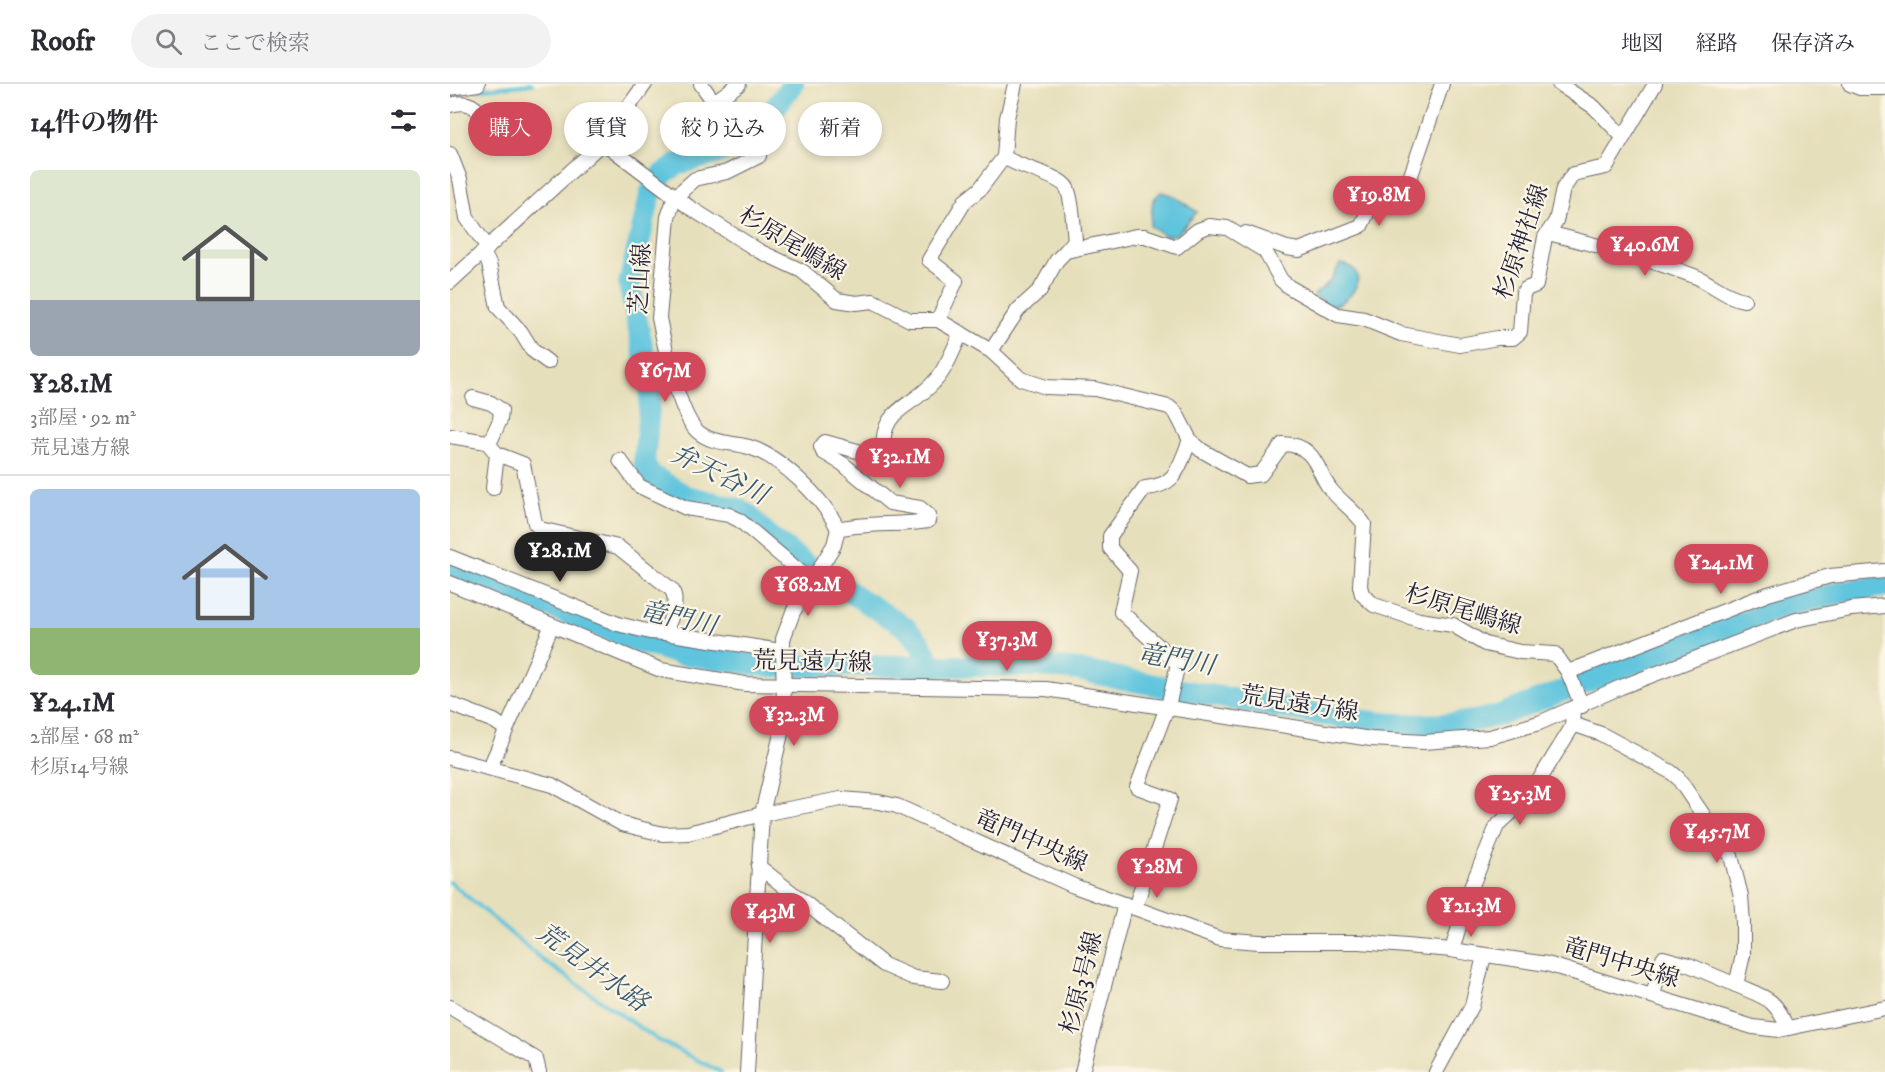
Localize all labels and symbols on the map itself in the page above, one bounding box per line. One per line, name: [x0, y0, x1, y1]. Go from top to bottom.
pin: ¥19.8M: [1330, 176, 1428, 227]
street label: 杉原神社線: [1488, 180, 1556, 304]
street label: 杉原尾嶋線: [733, 200, 851, 288]
pin: ¥40.6M: [1596, 226, 1694, 277]
street label: 芝山線: [624, 242, 658, 316]
pin: ¥67M: [629, 352, 701, 403]
water label: 弁天谷川: [665, 437, 776, 514]
pin: ¥32.1M: [851, 438, 949, 489]
pin: ¥28.1M: [511, 532, 609, 583]
pin: ¥24.1M: [1672, 544, 1770, 595]
pin: ¥68.2M: [759, 566, 857, 617]
street label: 杉原尾嶋線: [1401, 578, 1525, 642]
water label: 竜門川: [636, 594, 723, 645]
pin: ¥37.3M: [958, 621, 1056, 672]
water label: 竜門川: [1135, 637, 1220, 684]
street label: 荒見遠方線: [752, 646, 872, 678]
street label: 荒見遠方線: [1237, 680, 1361, 728]
pin: ¥32.3M: [745, 696, 843, 747]
pin: ¥25.3M: [1471, 775, 1569, 826]
street label: 竜門中央線: [970, 803, 1092, 879]
pin: ¥45.7M: [1668, 813, 1766, 864]
pin: ¥28M: [1121, 848, 1193, 899]
pin: ¥21.3M: [1422, 887, 1520, 938]
pin: ¥43M: [734, 893, 806, 944]
water label: 荒見井水路: [530, 916, 656, 1021]
street label: 杉原3号線: [1055, 928, 1109, 1038]
street label: 竜門中央線: [1559, 931, 1683, 995]

